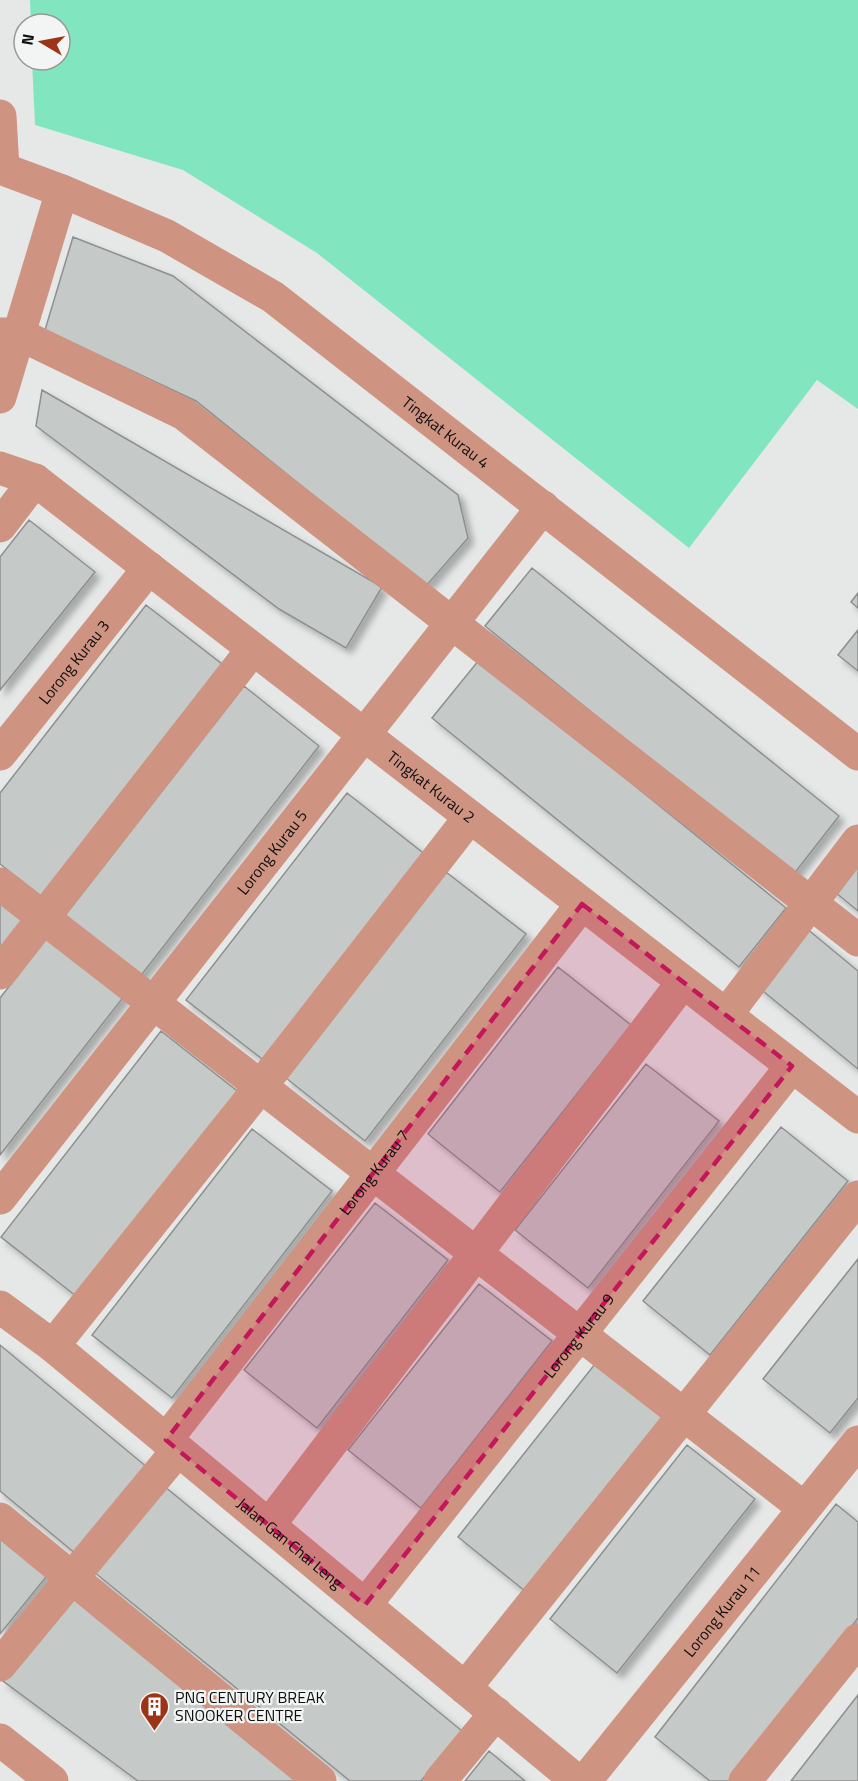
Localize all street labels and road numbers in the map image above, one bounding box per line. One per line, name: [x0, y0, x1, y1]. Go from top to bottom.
street label: Tingkat Kurau 4: [397, 390, 495, 474]
street label: Lorong Kurau 3: [32, 615, 115, 709]
street label: Tingkat Kurau 2: [382, 745, 480, 828]
street label: Lorong Kurau 5: [231, 804, 313, 900]
street label: Lorong Kurau 7: [333, 1124, 415, 1220]
street label: Lorong Kurau 9: [537, 1288, 620, 1383]
street label: Jalan Gan Chai Leng: [232, 1492, 348, 1594]
street label: Lorong Kurau 11: [678, 1560, 766, 1662]

